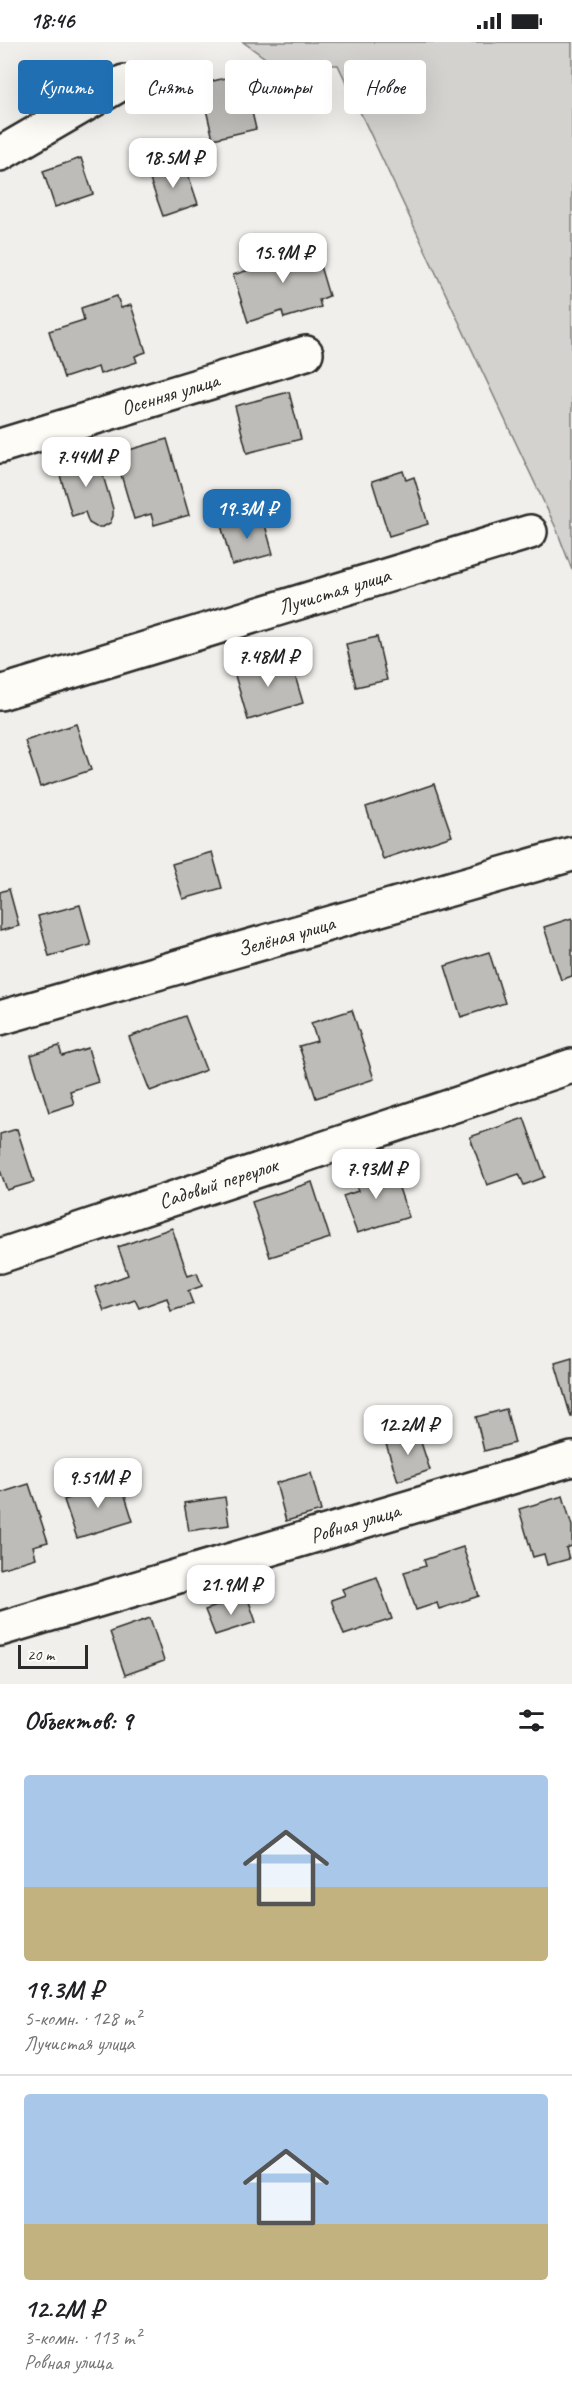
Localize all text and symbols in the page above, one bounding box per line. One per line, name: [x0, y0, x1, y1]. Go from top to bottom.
text: 18:46: [30, 7, 74, 35]
chip: Купить: [18, 60, 113, 114]
chip: Снять: [125, 60, 213, 114]
chip: Фильтры: [225, 60, 332, 114]
chip: Новое: [344, 60, 426, 114]
pin: 18.5M ₽: [118, 138, 228, 189]
text: 18.5M ₽: [143, 145, 203, 170]
pin: 15.9M ₽: [228, 233, 338, 284]
text: 15.9M ₽: [253, 240, 313, 265]
street label: Осенняя улица: [118, 366, 224, 421]
pin: 7.44M ₽: [31, 437, 141, 488]
text: 7.44M ₽: [56, 444, 116, 469]
pin: 19.3M ₽: [192, 489, 302, 540]
text: 19.3M ₽: [217, 496, 277, 521]
street label: Лучистая улица: [275, 561, 395, 620]
pin: 7.48M ₽: [213, 637, 323, 688]
text: 7.48M ₽: [238, 644, 298, 669]
street label: Зелёная улица: [234, 909, 339, 962]
pin: 7.93M ₽: [321, 1149, 431, 1200]
street label: Садовый переулок: [155, 1151, 283, 1214]
text: 7.93M ₽: [346, 1156, 406, 1181]
pin: 12.2M ₽: [353, 1405, 463, 1456]
text: 12.2M ₽: [378, 1412, 438, 1437]
pin: 9.51M ₽: [43, 1458, 153, 1509]
text: 9.51M ₽: [68, 1465, 128, 1490]
street label: Ровная улица: [307, 1496, 405, 1549]
pin: 21.9M ₽: [176, 1565, 286, 1616]
text: 21.9M ₽: [201, 1572, 261, 1597]
scale bar: [18, 1642, 88, 1670]
text: 20 m: [27, 1645, 54, 1665]
text: Объектов: 9: [24, 1704, 132, 1737]
icon: filters: [515, 1704, 548, 1737]
icon: home: [232, 1814, 340, 1922]
text: 19.3M ₽: [24, 1973, 103, 2006]
text: 5-комн. · 128 m²: [24, 2006, 141, 2031]
text: Лучистая улица: [24, 2031, 134, 2056]
icon: home: [232, 2133, 340, 2241]
text: 12.2M ₽: [24, 2292, 103, 2325]
text: 3-комн. · 113 m²: [24, 2325, 141, 2350]
text: Ровная улица: [24, 2350, 112, 2375]

